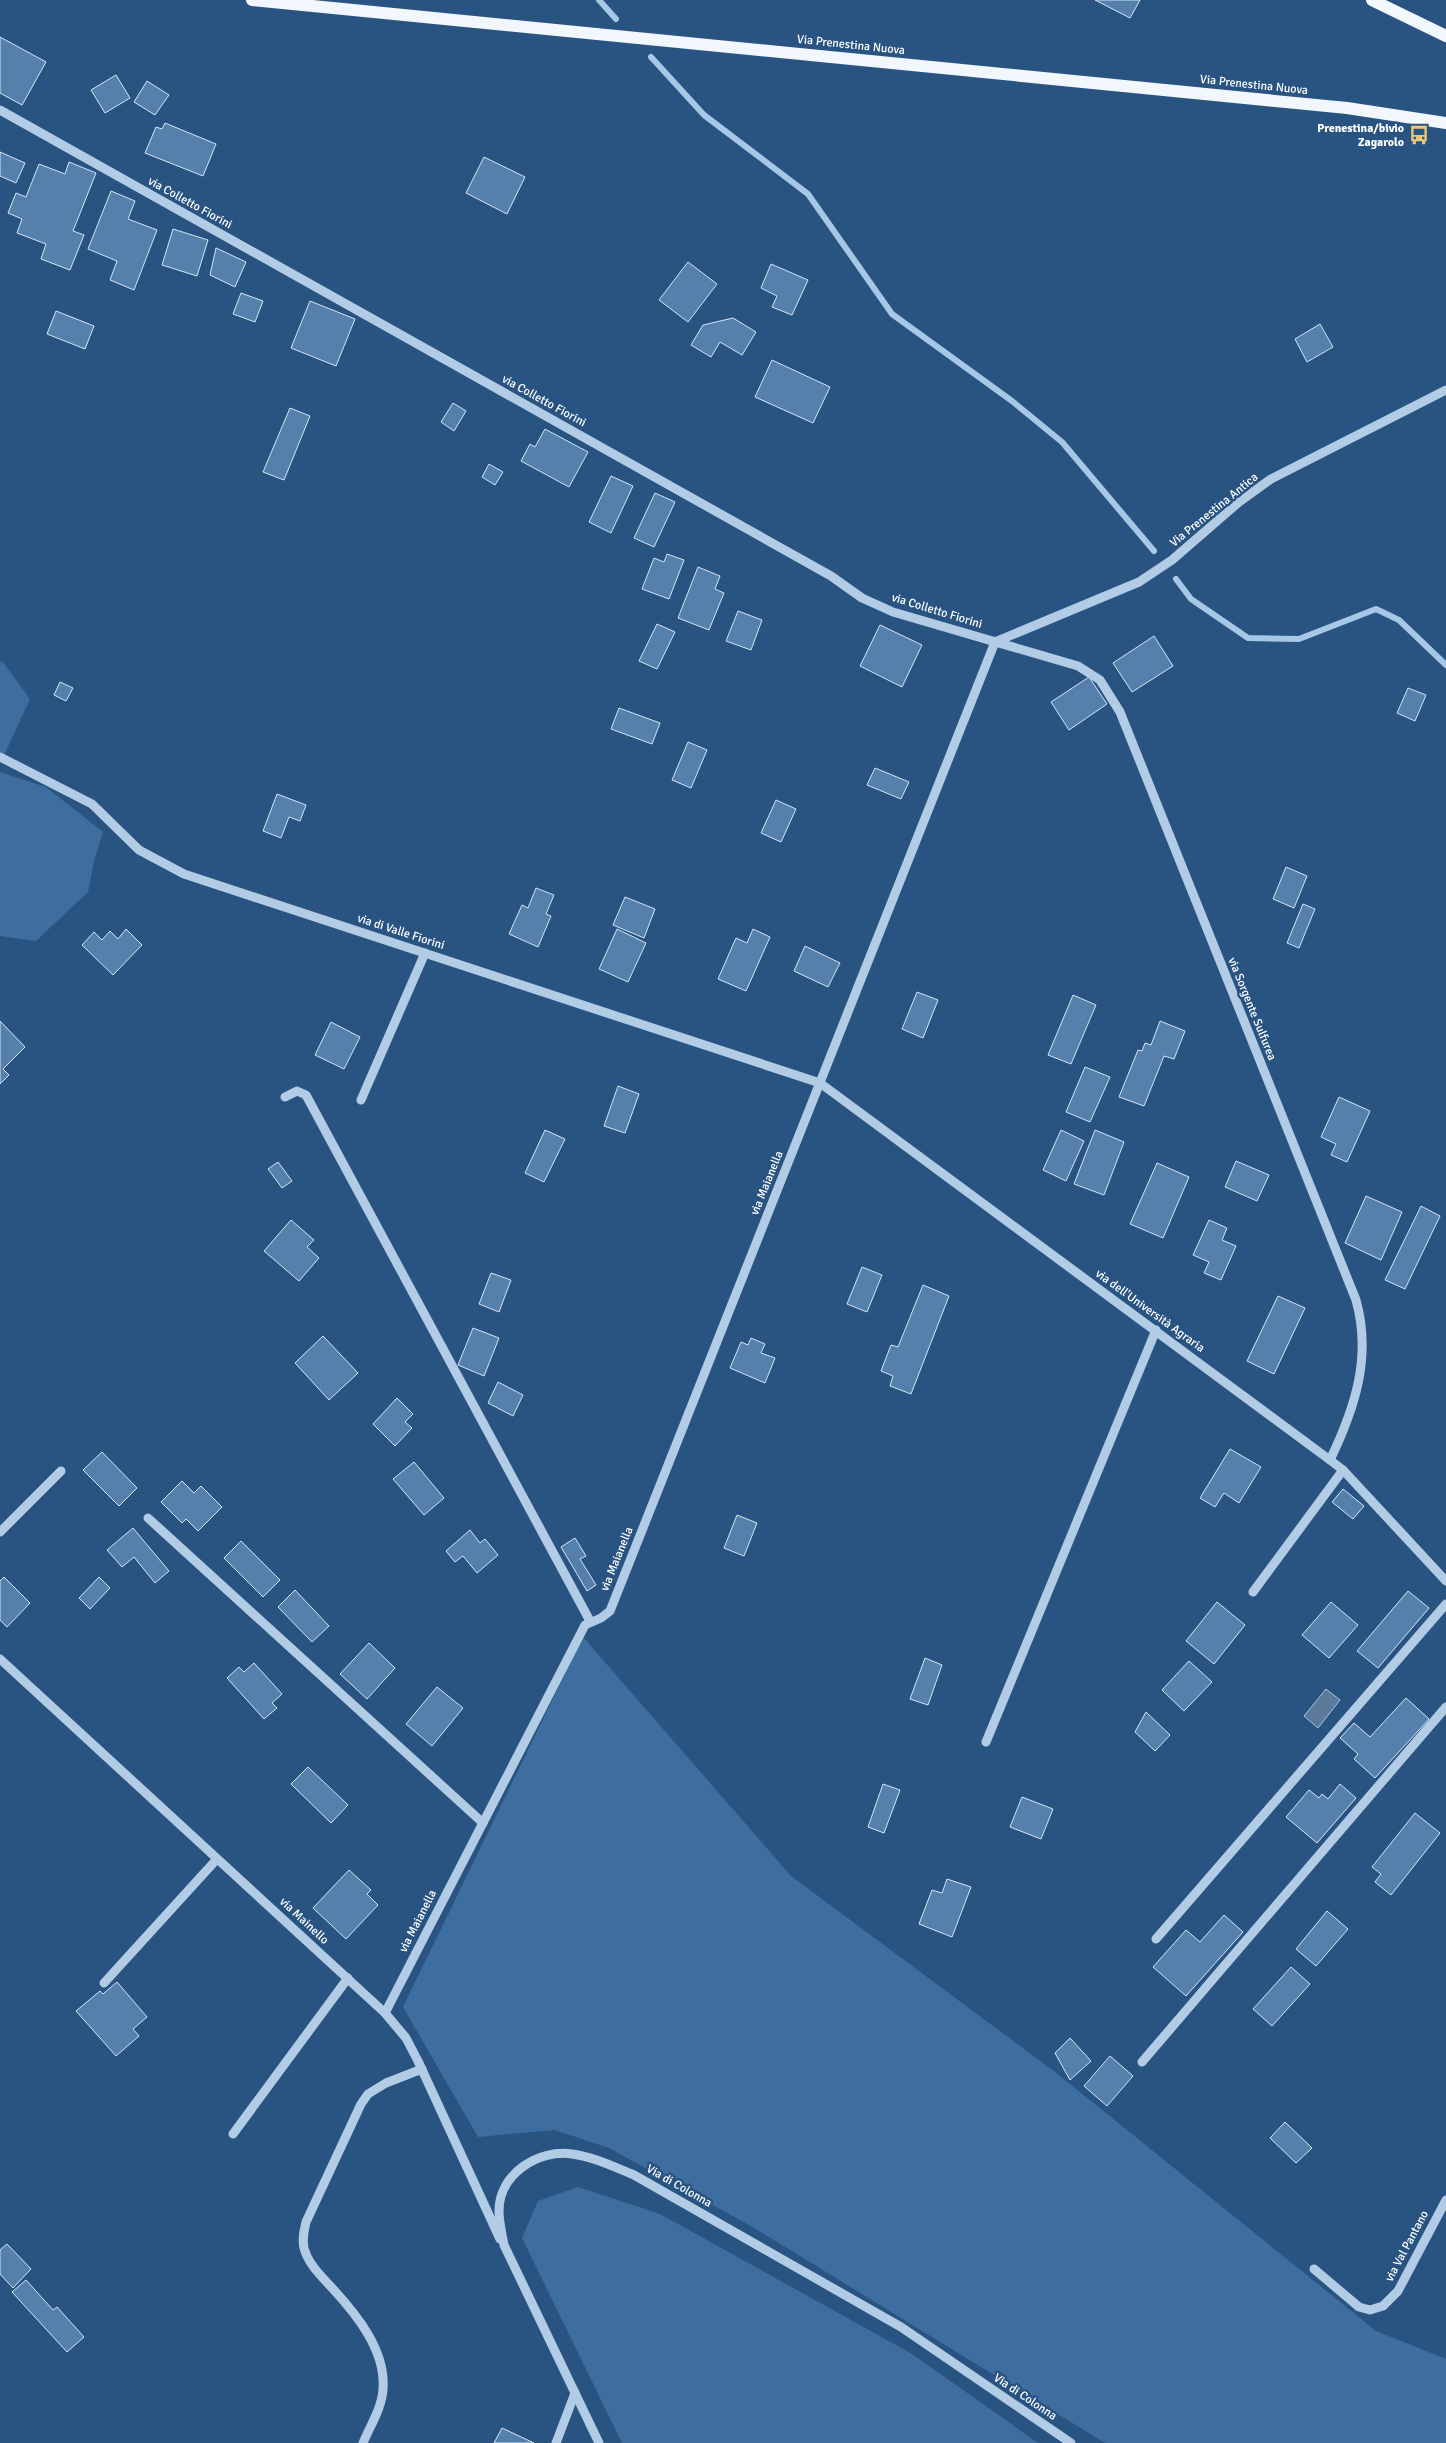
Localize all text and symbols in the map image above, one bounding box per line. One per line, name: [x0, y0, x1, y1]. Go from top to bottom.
street label: Via Prenestina Nuova: [796, 32, 906, 58]
street label: Via Prenestina Nuova: [1199, 72, 1309, 98]
place label: Prenestina/bivio Zagarolo: [1317, 121, 1404, 150]
bus stop icon: Prenestina/bivio Zagarolo: [1408, 124, 1430, 146]
street label: via Colletto Fiorini: [145, 174, 235, 232]
street label: via Colletto Fiorini: [499, 372, 589, 430]
street label: Via Prenestina Antica: [1167, 470, 1261, 550]
street label: via Colletto Fiorini: [890, 590, 984, 632]
street label: via di Valle Fiorini: [355, 911, 447, 953]
street label: via Sorgente Sulfurea: [1225, 955, 1279, 1063]
street label: via Maianella: [747, 1149, 787, 1217]
street label: via dell'Università Agraria: [1092, 1266, 1208, 1356]
street label: via Maianella: [597, 1525, 637, 1593]
street label: via Maianella: [396, 1887, 440, 1955]
street label: via Mainello: [276, 1894, 332, 1948]
street label: Via di Colonna: [644, 2161, 714, 2211]
street label: via Val Pantano: [1382, 2208, 1432, 2284]
street label: Via di Colonna: [990, 2370, 1060, 2424]

